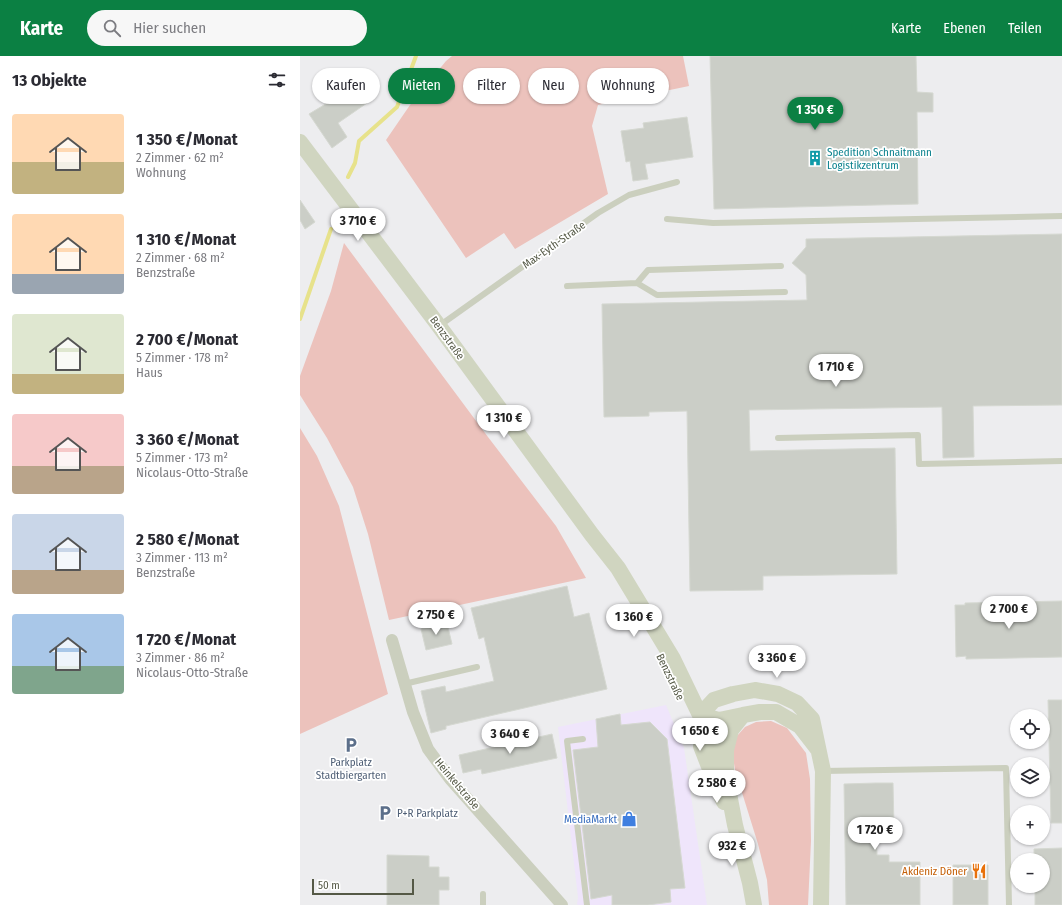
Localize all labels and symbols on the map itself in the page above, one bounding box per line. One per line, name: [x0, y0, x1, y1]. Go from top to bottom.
pin: 1 350 €: [778, 97, 852, 131]
place label: Spedition Schnaitmann Logistikzentrum: [827, 146, 932, 172]
building icon: Spedition Schnaitmann Logistikzentrum: [806, 149, 824, 167]
pin: 3 710 €: [321, 208, 395, 242]
street label: Max-Eyth-Straße: [520, 219, 588, 271]
street label: Benzstraße: [427, 314, 467, 362]
pin: 1 710 €: [799, 354, 873, 388]
pin: 1 310 €: [467, 405, 541, 439]
pin: 2 700 €: [972, 596, 1046, 630]
pin: 2 750 €: [399, 602, 473, 636]
pin: 1 360 €: [597, 604, 671, 638]
pin: 3 360 €: [740, 645, 814, 679]
street label: Benzstraße: [653, 652, 687, 702]
pin: 1 650 €: [663, 718, 737, 752]
pin: 3 640 €: [473, 721, 547, 755]
parking icon: Parkplatz Stadtbiergarten: [342, 736, 360, 754]
place label: Parkplatz Stadtbiergarten: [316, 756, 386, 782]
street label: Heinkelstraße: [432, 756, 482, 812]
pin: 2 580 €: [680, 770, 754, 804]
parking icon: P+R Parkplatz: [376, 804, 394, 822]
place label: P+R Parkplatz: [397, 807, 458, 820]
shop icon: MediaMarkt: [620, 810, 638, 828]
place label: MediaMarkt: [564, 813, 617, 826]
pin: 1 720 €: [838, 817, 912, 851]
pin: 932 €: [704, 833, 760, 867]
restaurant icon: Akdeniz Döner: [970, 862, 988, 880]
place label: Akdeniz Döner: [902, 865, 967, 878]
scale bar: [312, 877, 414, 896]

